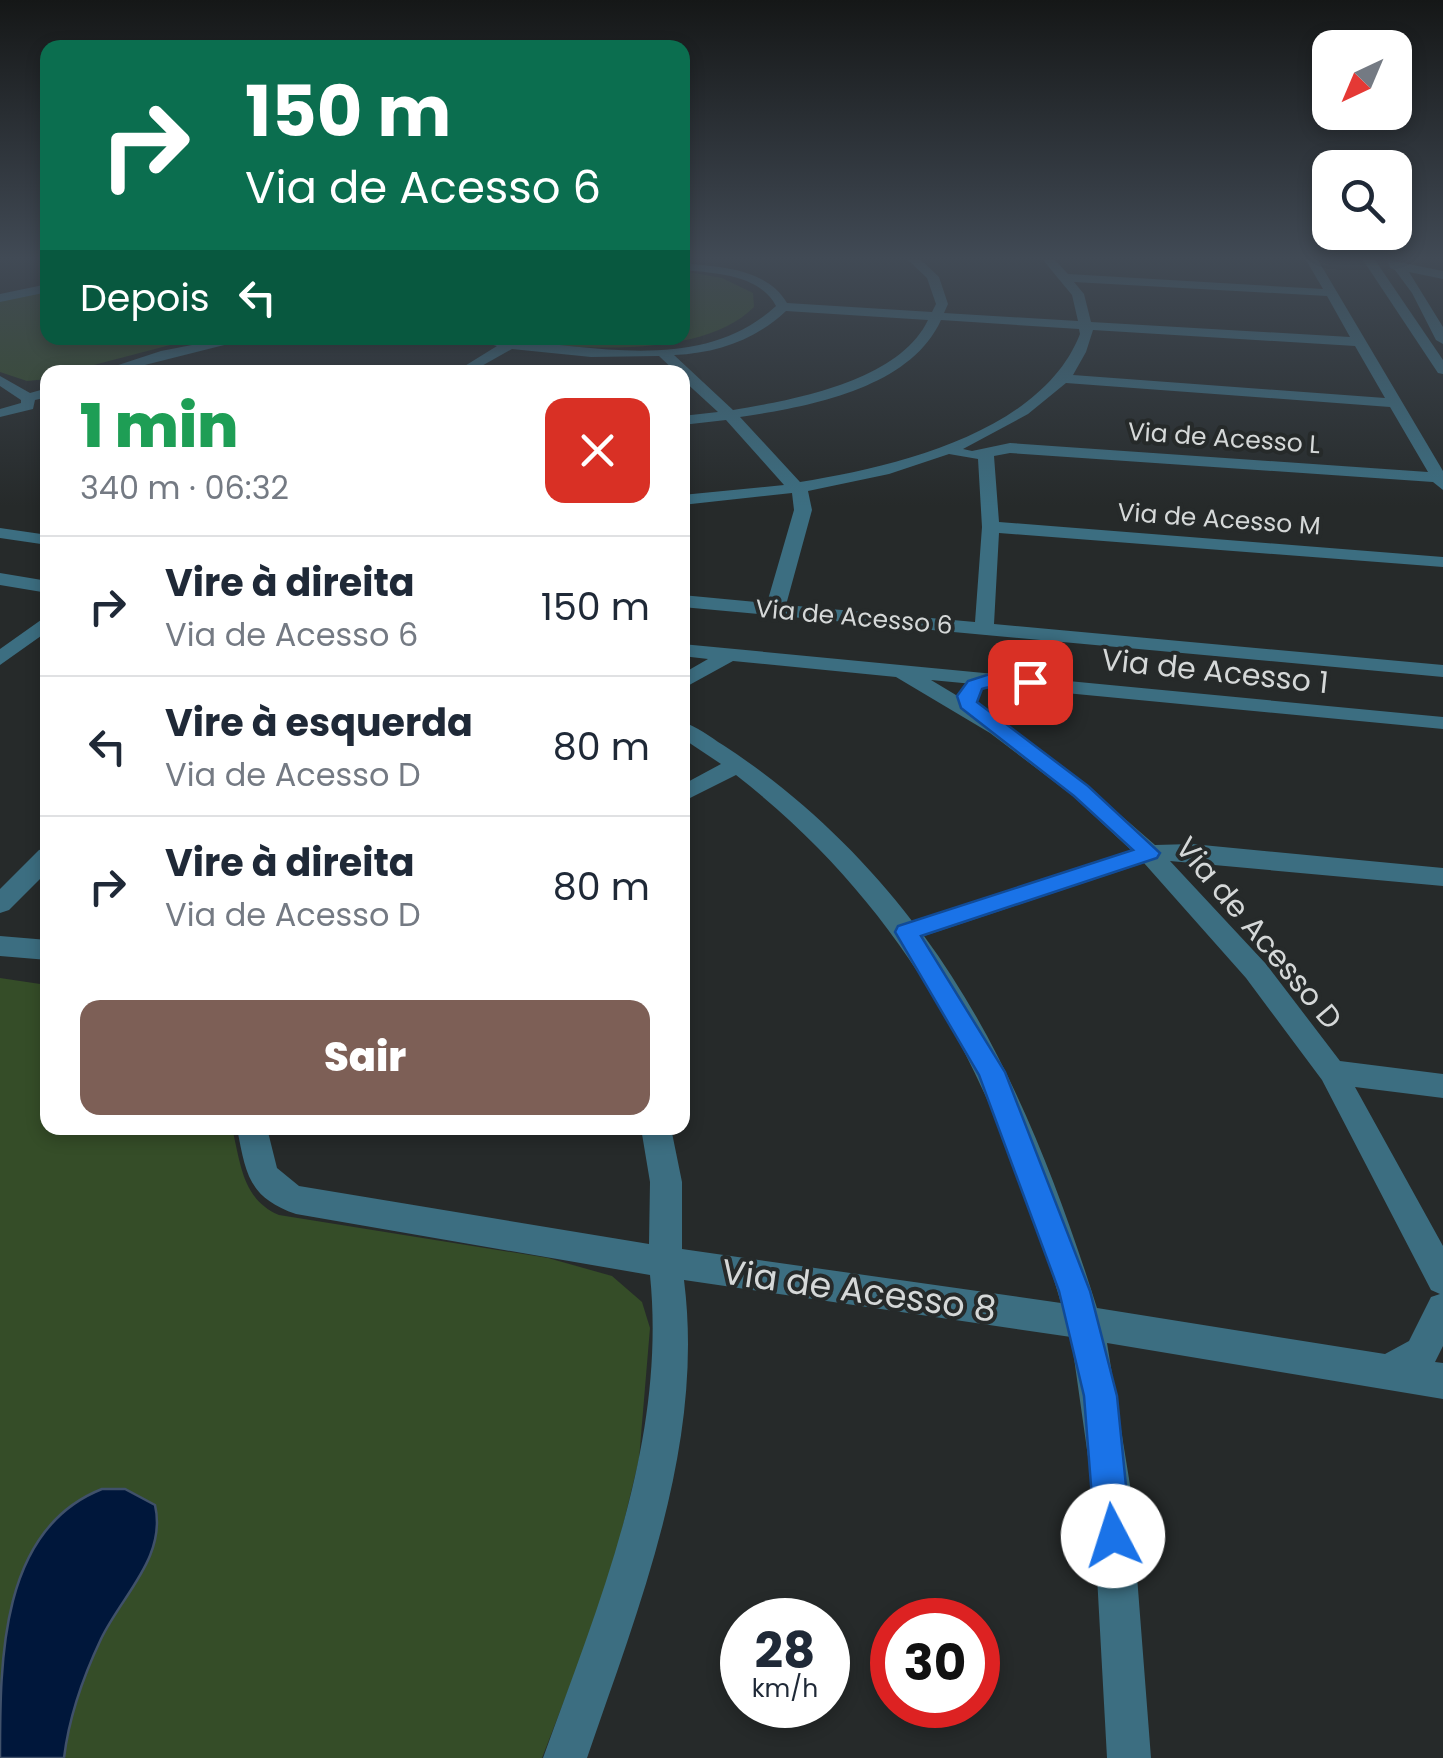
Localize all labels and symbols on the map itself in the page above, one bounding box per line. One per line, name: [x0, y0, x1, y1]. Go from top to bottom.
north arrow: [1312, 30, 1412, 130]
street label: Via de Acesso L: [1127, 414, 1322, 462]
street label: Via de Acesso M: [1116, 494, 1322, 544]
street label: Via de Acesso 6: [754, 591, 954, 643]
street label: Via de Acesso 1: [1099, 638, 1331, 704]
pin: [988, 640, 1073, 725]
street label: Via de Acesso D: [1166, 827, 1352, 1039]
street label: Via de Acesso 8: [718, 1246, 1000, 1334]
position arrow: [1061, 1484, 1165, 1588]
speed limit sign: 30: [870, 1598, 1000, 1728]

